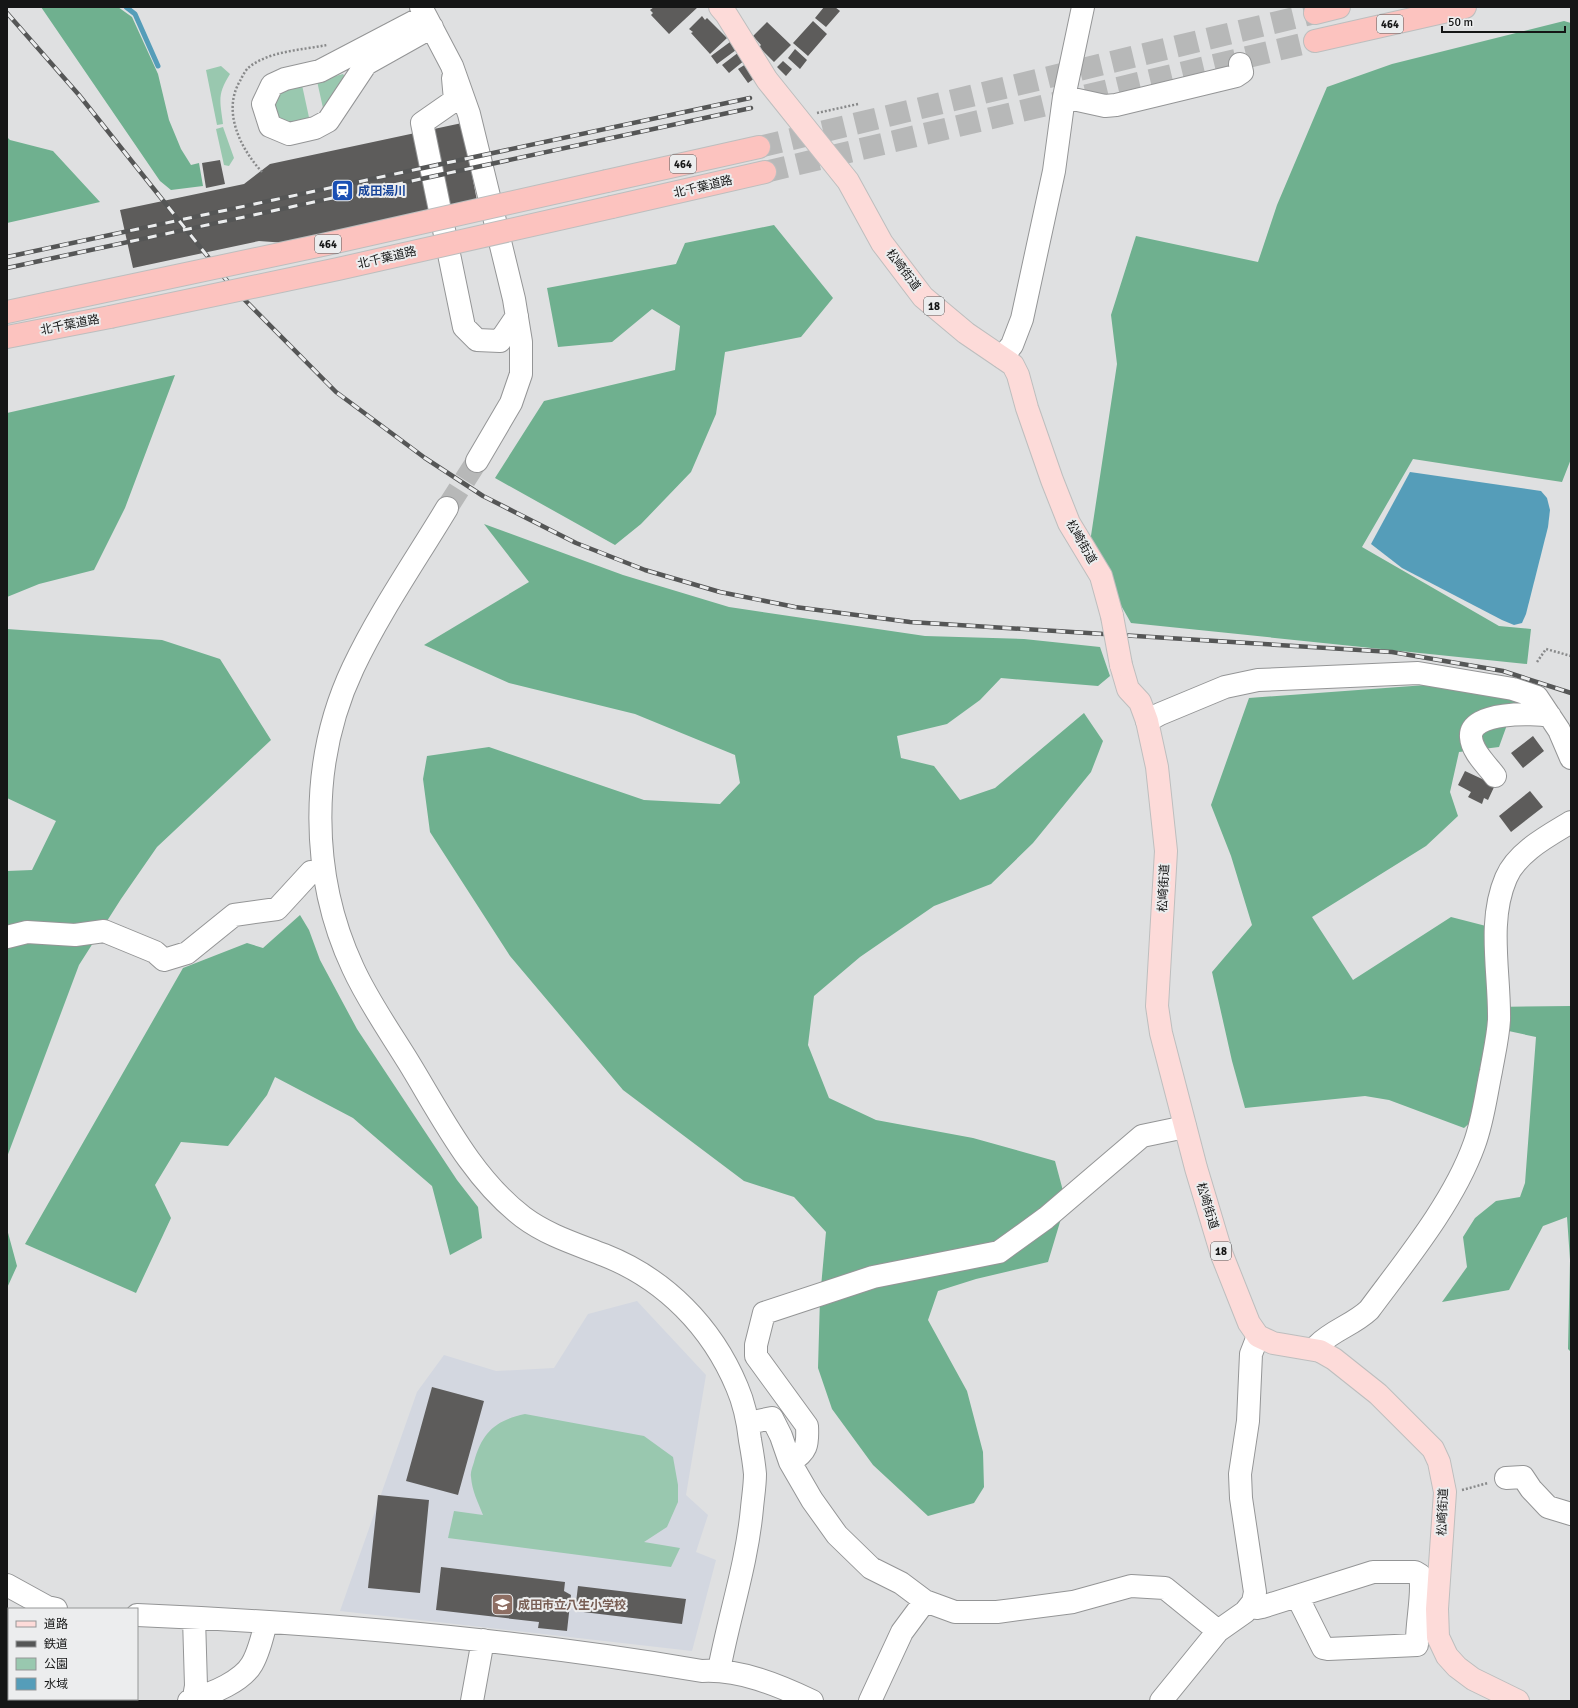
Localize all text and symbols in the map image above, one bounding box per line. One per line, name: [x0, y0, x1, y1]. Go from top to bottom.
scale bar: [1442, 8, 1565, 34]
road number: 464: [1377, 15, 1403, 33]
text: 50 m: [1448, 15, 1473, 30]
road number: 464: [670, 155, 696, 173]
street label: 北千葉道路: [672, 173, 734, 201]
station icon: 成田湯川: [329, 178, 355, 204]
place label: 成田湯川: [358, 184, 406, 199]
road number: 464: [315, 235, 341, 253]
street label: 北千葉道路: [356, 244, 418, 272]
street label: 松崎街道: [883, 246, 923, 294]
road number: 18: [924, 297, 944, 315]
street label: 北千葉道路: [39, 312, 101, 338]
street label: 松崎街道: [1063, 517, 1099, 567]
street label: 松崎街道: [1155, 864, 1173, 912]
street label: 松崎街道: [1193, 1181, 1221, 1231]
road number: 18: [1211, 1242, 1231, 1260]
street label: 松崎街道: [1435, 1488, 1451, 1536]
school or university icon: 成田市立八生小学校: [490, 1592, 516, 1618]
place label: 成田市立八生小学校: [518, 1598, 626, 1613]
legend: [8, 1608, 138, 1700]
text: 道路: [44, 1617, 68, 1632]
text: 鉄道: [44, 1637, 68, 1652]
text: 公園: [44, 1657, 68, 1672]
text: 水域: [44, 1677, 68, 1692]

